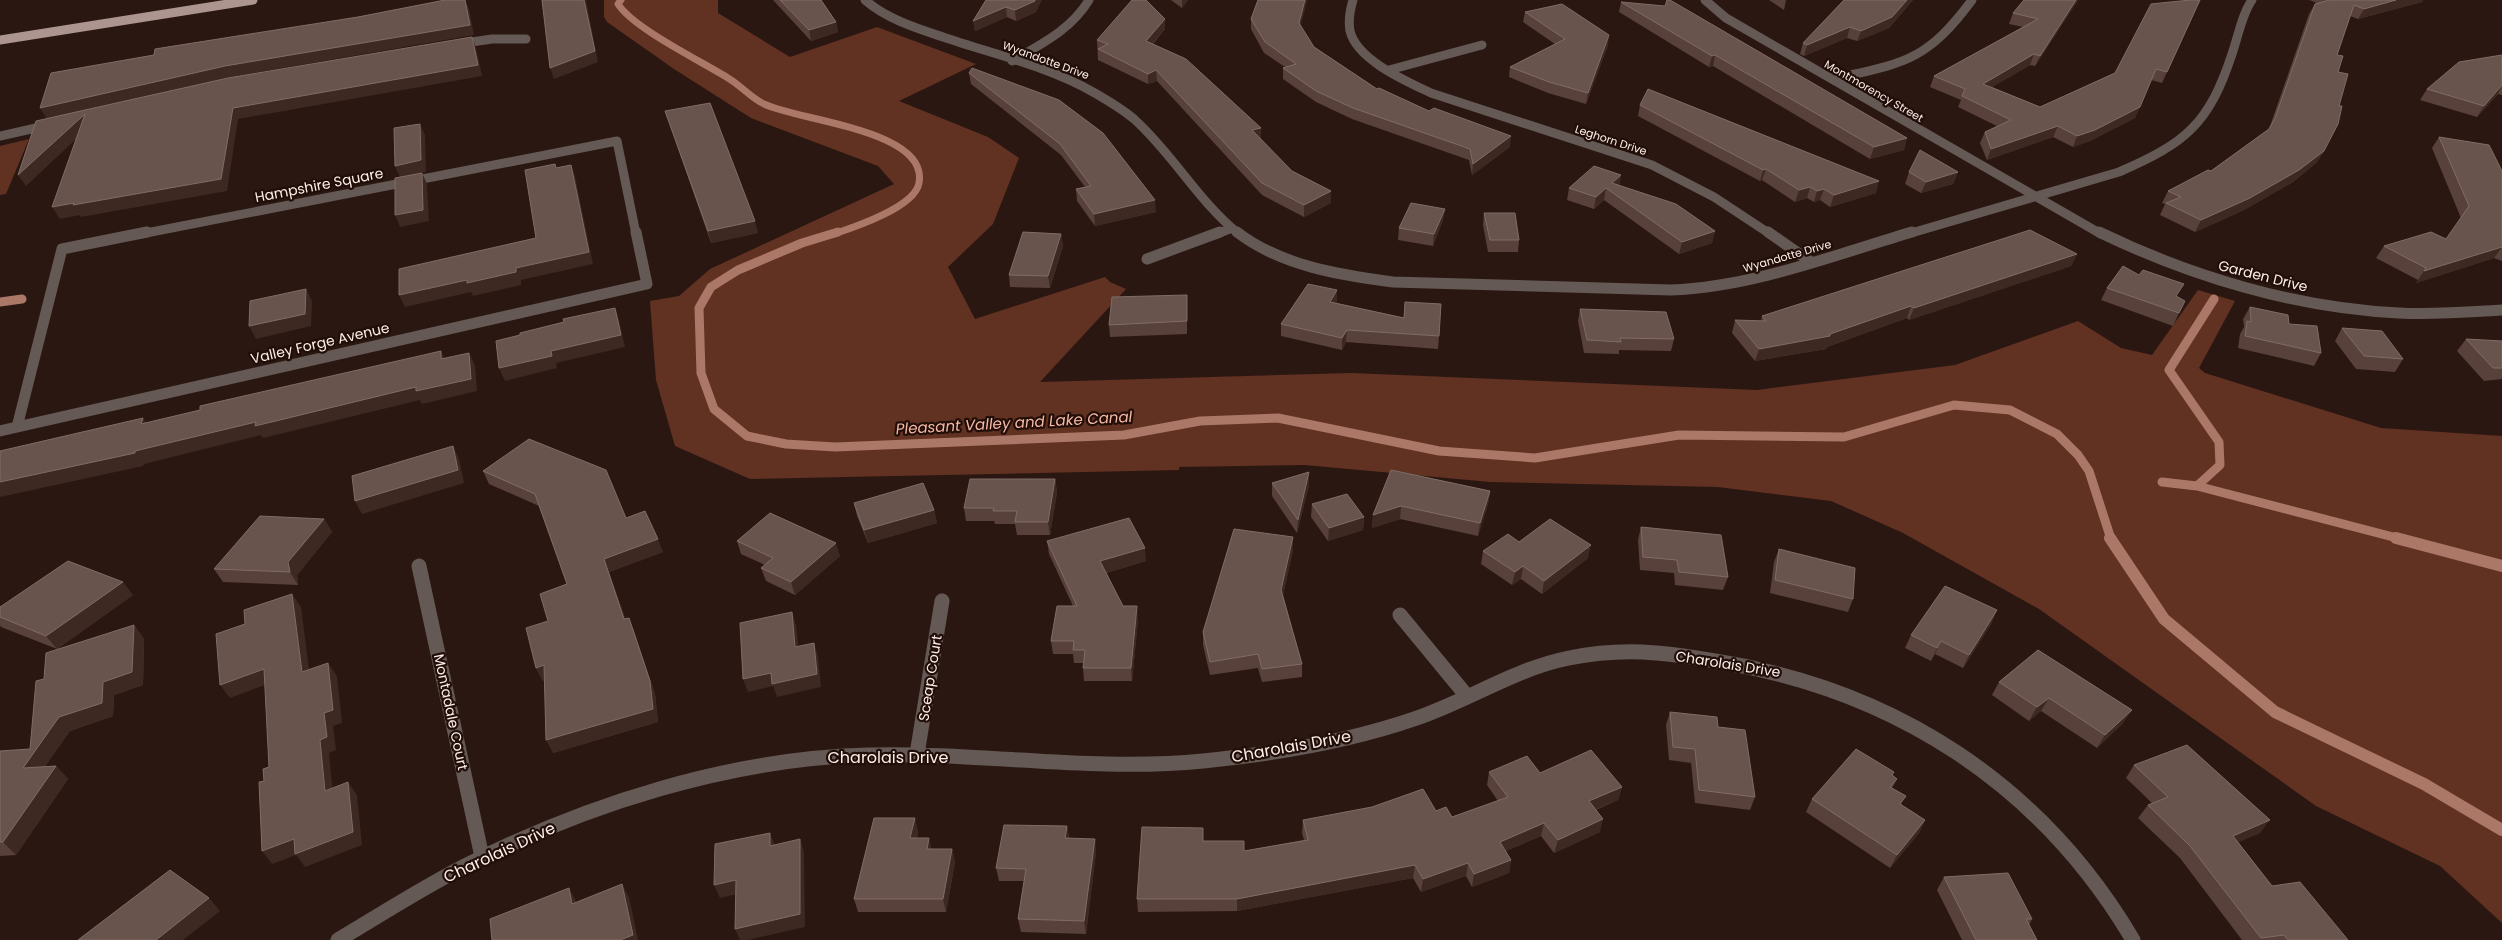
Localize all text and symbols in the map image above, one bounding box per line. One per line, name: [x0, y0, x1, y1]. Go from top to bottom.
street label: Wyandotte Drive: [1000, 37, 1092, 83]
street label: Montmorency Street: [1822, 56, 1926, 126]
street label: Leghorn Drive: [1573, 121, 1649, 159]
street label: Hampshire Square: [253, 163, 385, 207]
street label: Wyandotte Drive: [1741, 236, 1833, 276]
street label: Garden Drive: [2216, 255, 2310, 297]
street label: Valley Forge Avenue: [249, 317, 392, 369]
water label: Pleasant Valley and Lake Canal: [895, 406, 1133, 439]
street label: Sceap Court: [913, 633, 947, 723]
street label: Charolais Drive: [1674, 646, 1782, 682]
street label: Montadale Court: [429, 652, 473, 772]
street label: Charolais Drive: [1229, 725, 1353, 768]
street label: Charolais Drive: [827, 746, 949, 769]
street label: Charolais Drive: [439, 816, 559, 888]

